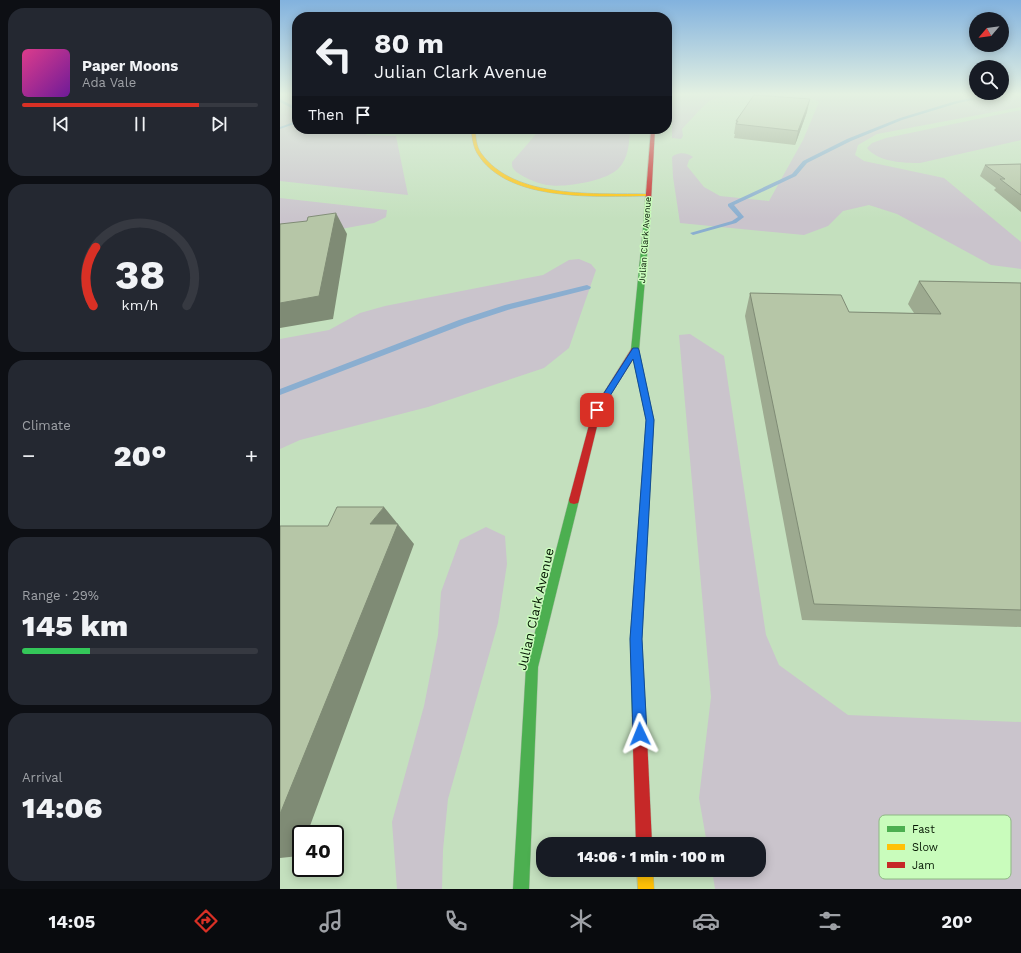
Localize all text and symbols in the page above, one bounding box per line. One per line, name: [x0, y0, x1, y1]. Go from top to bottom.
north arrow: [969, 12, 1009, 52]
map controls: [969, 12, 1009, 100]
text: 80 m: [374, 27, 444, 60]
icon: left: [308, 28, 360, 80]
text: Paper Moons: [82, 57, 178, 75]
button: search: [969, 60, 1009, 100]
text: Julian Clark Avenue: [374, 61, 547, 82]
text: Ada Vale: [82, 75, 136, 90]
icon: arrive: [352, 104, 374, 126]
text: Then: [308, 106, 344, 124]
icon: previous: [50, 113, 72, 135]
icon: pause: [129, 113, 151, 135]
icon: next: [208, 113, 230, 135]
street label: Julian Clark Avenue: [637, 196, 653, 284]
text: 38: [115, 250, 165, 299]
text: km/h: [122, 297, 158, 313]
pin: [580, 393, 614, 427]
icon: arrive: [586, 399, 608, 421]
text: Climate: [22, 418, 71, 433]
text: 20°: [114, 438, 166, 473]
text: −: [22, 443, 35, 468]
text: +: [245, 443, 258, 468]
street label: Julian Clark Avenue: [514, 546, 557, 672]
text: Range · 29%: [22, 588, 99, 603]
text: 145 km: [22, 608, 128, 643]
position arrow: [619, 713, 661, 755]
text: Arrival: [22, 770, 63, 785]
text: 14:06: [22, 790, 102, 825]
legend: [879, 815, 1011, 879]
text: Fast: [912, 823, 935, 836]
speed limit sign: 40: [292, 825, 344, 877]
text: Slow: [912, 841, 938, 854]
text: 14:06 · 1 min · 100 m: [577, 848, 725, 866]
text: Jam: [912, 859, 935, 872]
icon: directions: [192, 907, 220, 935]
icon: music: [317, 907, 345, 935]
icon: phone: [442, 907, 470, 935]
icon: climate: [567, 907, 595, 935]
icon: car: [692, 907, 720, 935]
icon: filters: [816, 907, 844, 935]
text: 14:05: [48, 911, 95, 932]
text: 20°: [941, 911, 972, 932]

